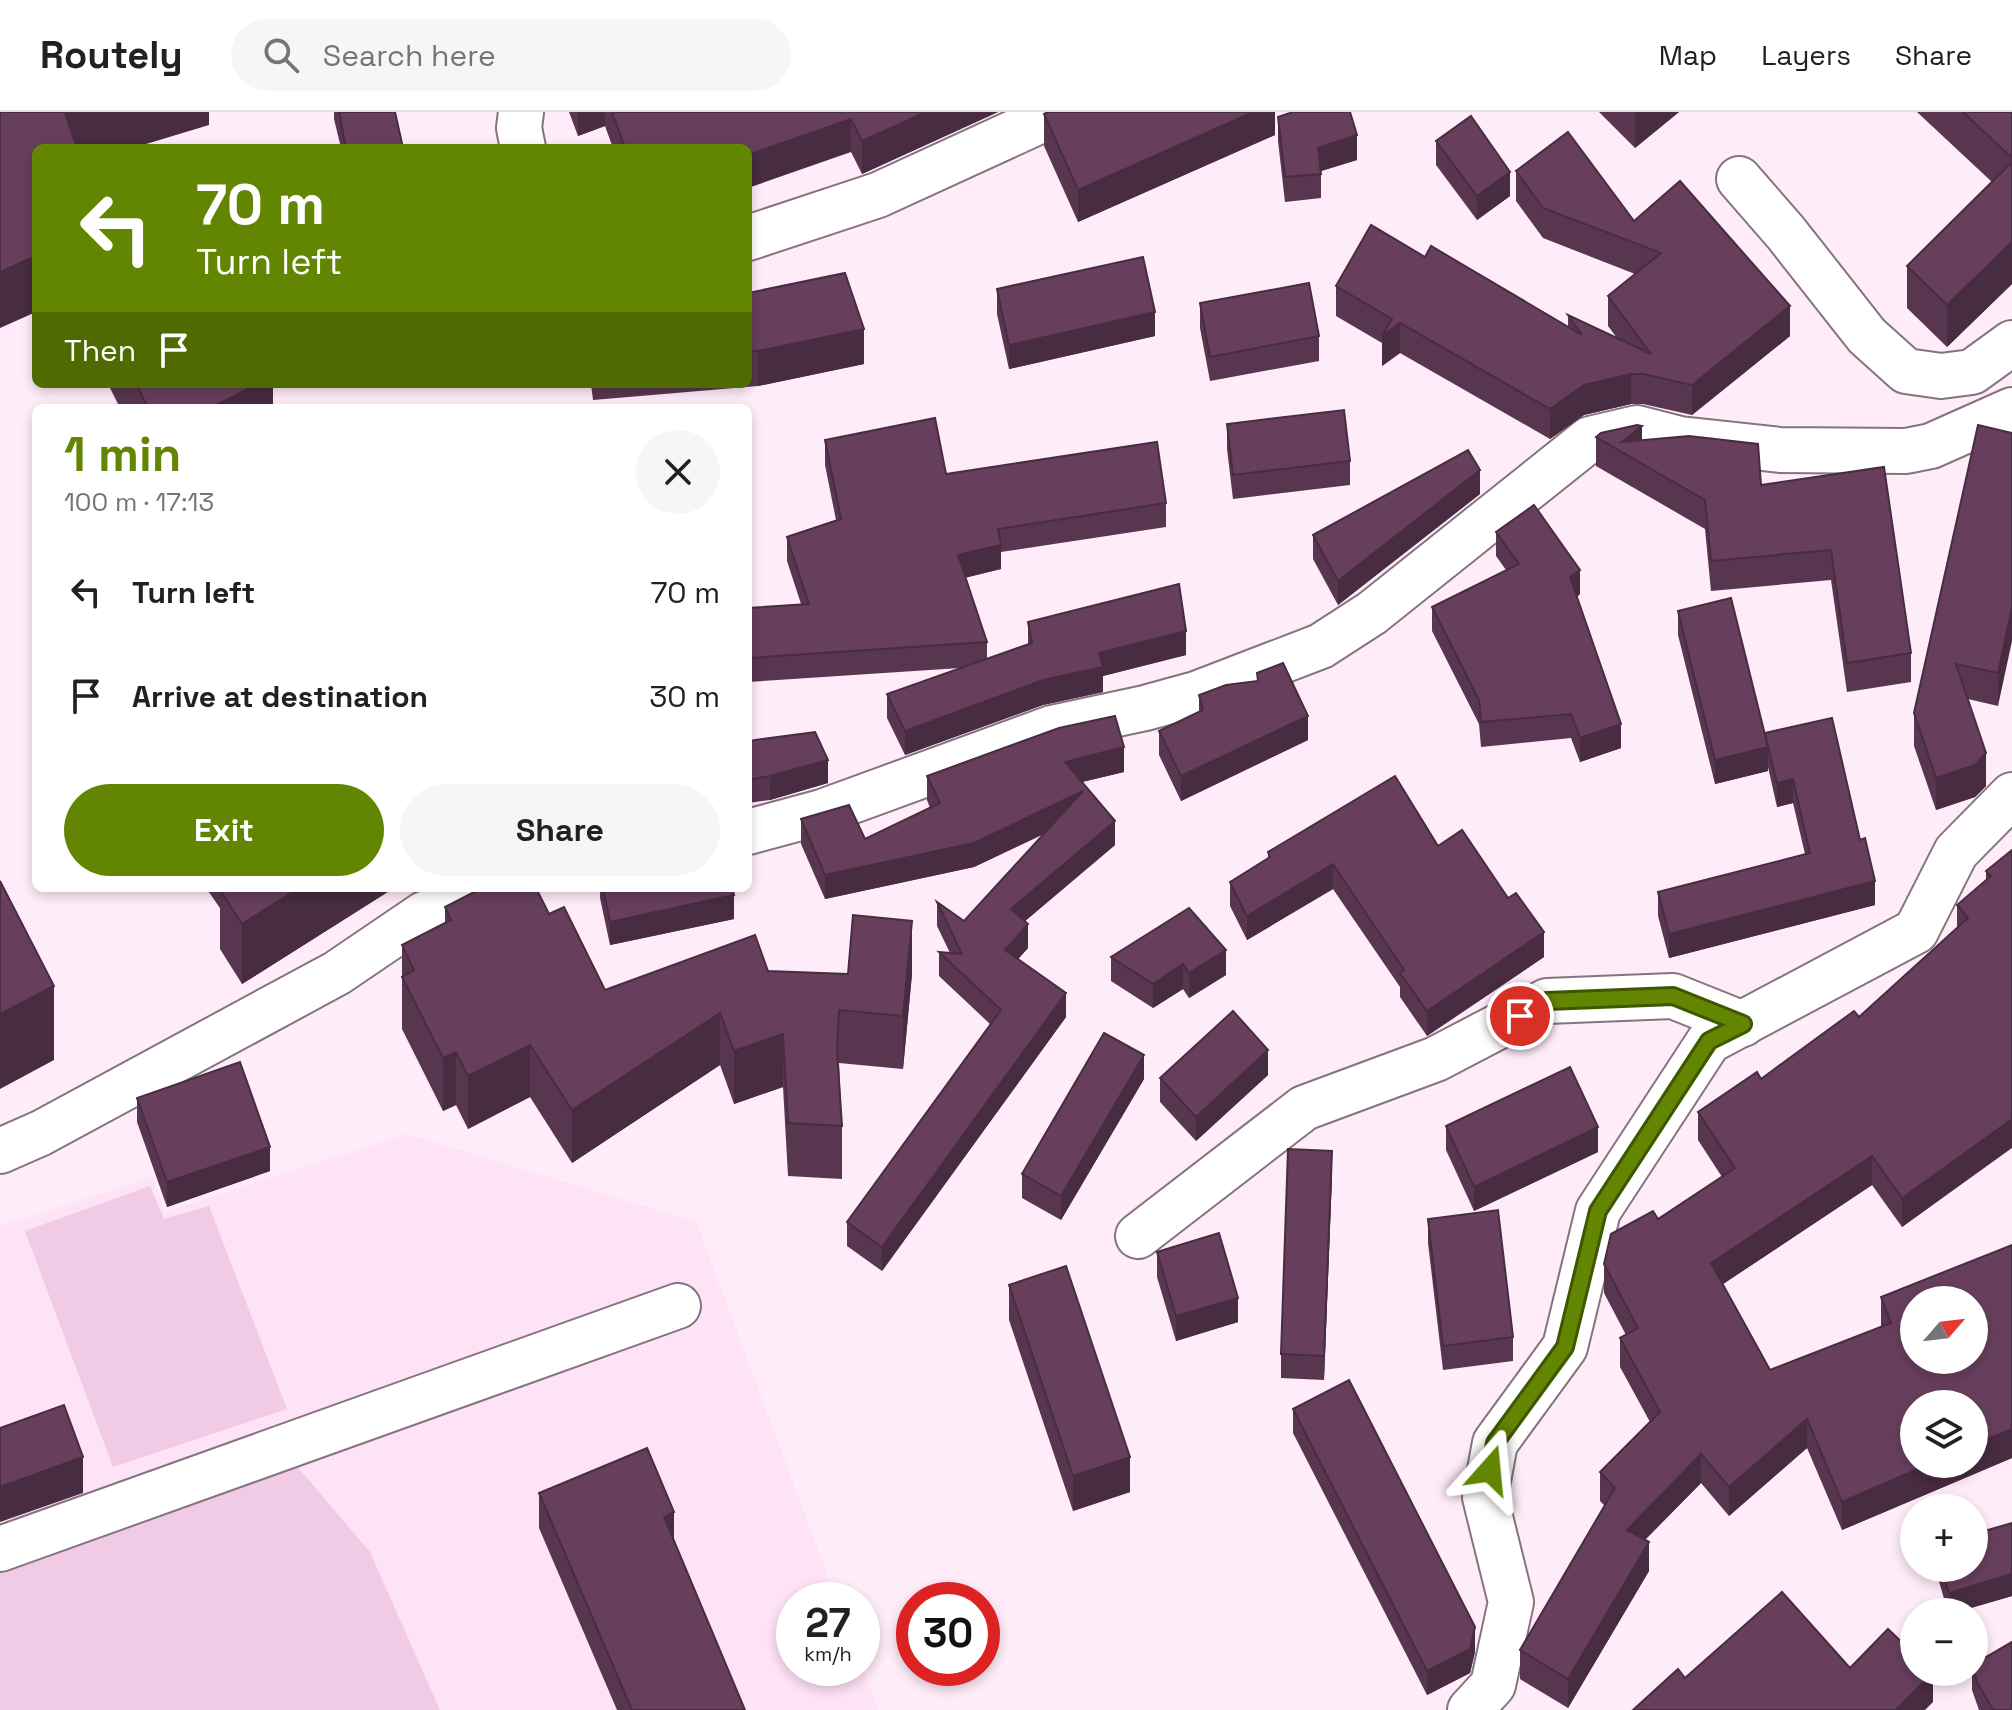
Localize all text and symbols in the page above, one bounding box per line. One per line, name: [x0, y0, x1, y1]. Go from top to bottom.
search box: [231, 19, 791, 91]
text: Routely: [40, 31, 183, 79]
icon: search: [259, 33, 303, 77]
text: Search here: [323, 36, 496, 75]
text: Map: [1659, 37, 1717, 73]
text: Layers: [1761, 37, 1851, 73]
text: Share: [1895, 37, 1972, 73]
text: 70 m: [196, 169, 325, 240]
icon: left: [64, 176, 168, 280]
text: Turn left: [196, 239, 343, 285]
icon: arrive: [152, 328, 196, 372]
text: Then: [64, 331, 136, 370]
text: 1 min: [64, 424, 181, 485]
button: close: [636, 430, 720, 514]
text: 100 m · 17:13: [64, 485, 214, 519]
icon: left: [64, 570, 108, 614]
text: Turn left: [132, 573, 255, 612]
text: 70 m: [651, 573, 720, 612]
icon: arrive: [64, 674, 108, 718]
text: Arrive at destination: [132, 677, 428, 716]
text: 30 m: [649, 677, 720, 716]
button: Exit: [64, 784, 384, 876]
button: Share: [400, 784, 720, 876]
pin: [1486, 982, 1554, 1050]
icon: arrive: [1498, 994, 1542, 1038]
north arrow: [1900, 1286, 1988, 1374]
map controls: [1900, 1286, 1988, 1686]
button: layers: [1900, 1390, 1988, 1478]
position arrow: [1448, 1428, 1532, 1512]
button: +: [1900, 1494, 1988, 1582]
speed limit sign: 30: [896, 1582, 1000, 1686]
text: 27: [805, 1598, 851, 1649]
button: −: [1900, 1598, 1988, 1686]
text: km/h: [804, 1641, 852, 1667]

